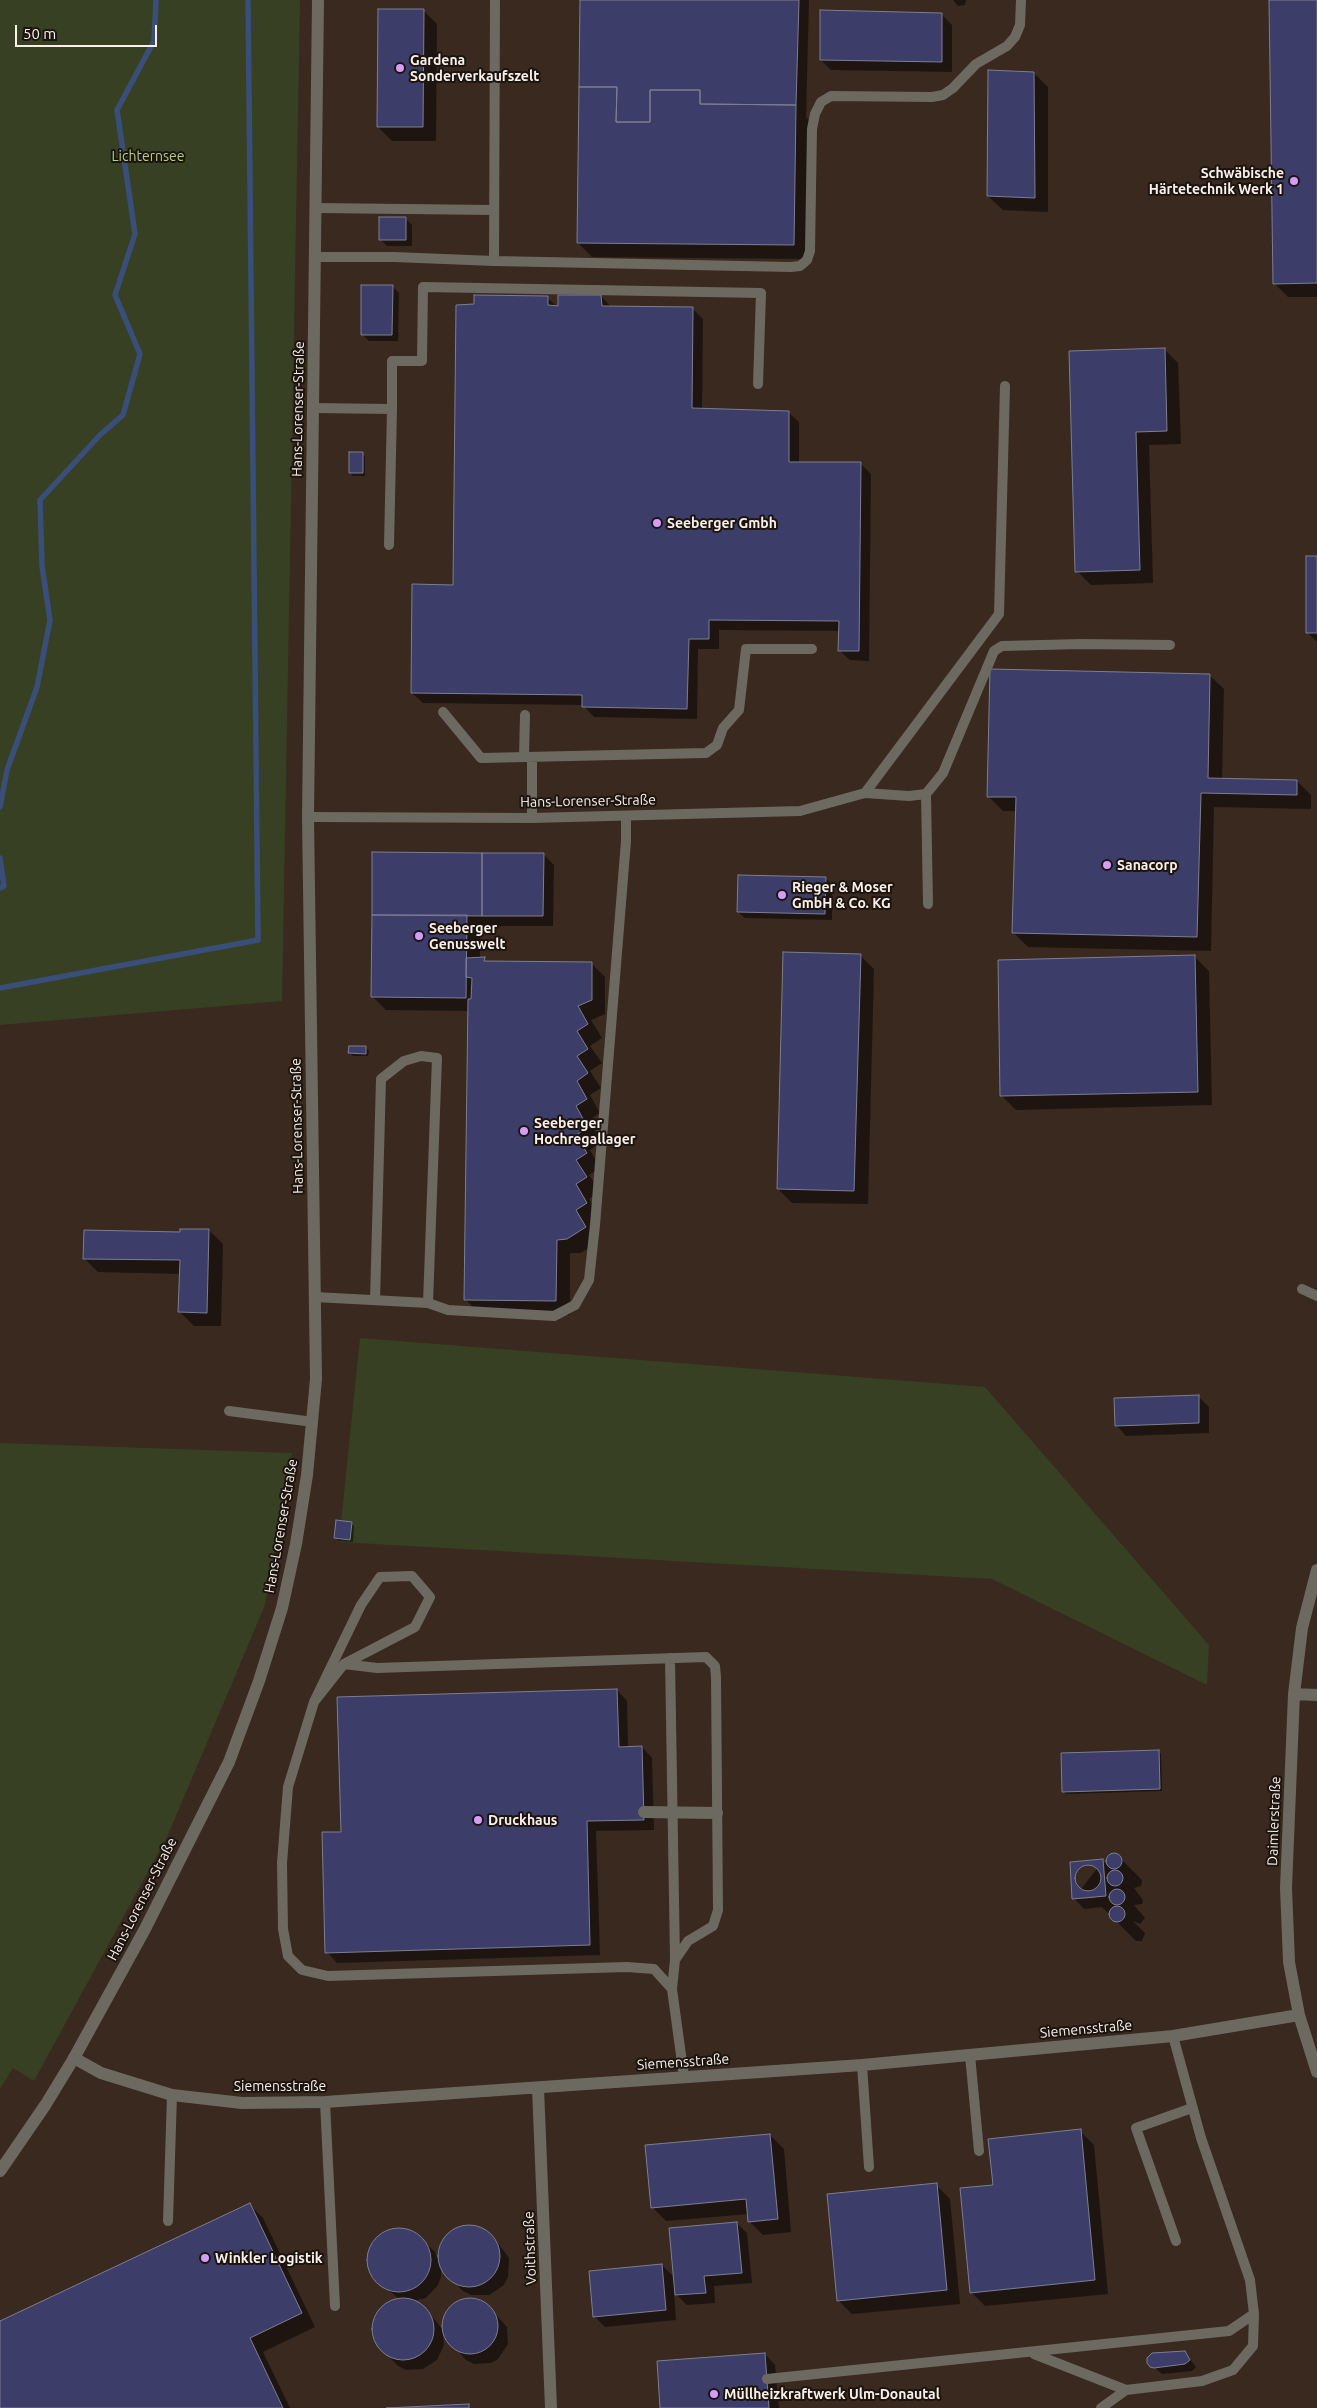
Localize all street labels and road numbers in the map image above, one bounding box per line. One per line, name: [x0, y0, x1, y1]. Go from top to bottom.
street label: Hans-Lorenser-Straße: [288, 341, 308, 477]
street label: Hans-Lorenser-Straße: [520, 791, 656, 811]
street label: Hans-Lorenser-Straße: [287, 1058, 307, 1194]
street label: Hans-Lorenser-Straße: [261, 1458, 301, 1594]
street label: Daimlerstraße: [1264, 1776, 1284, 1866]
street label: Hans-Lorenser-Straße: [104, 1835, 180, 1963]
street label: Siemensstraße: [1039, 2017, 1133, 2041]
street label: Siemensstraße: [636, 2050, 730, 2074]
street label: Siemensstraße: [234, 2078, 326, 2094]
street label: Voithstraße: [520, 2211, 540, 2285]

